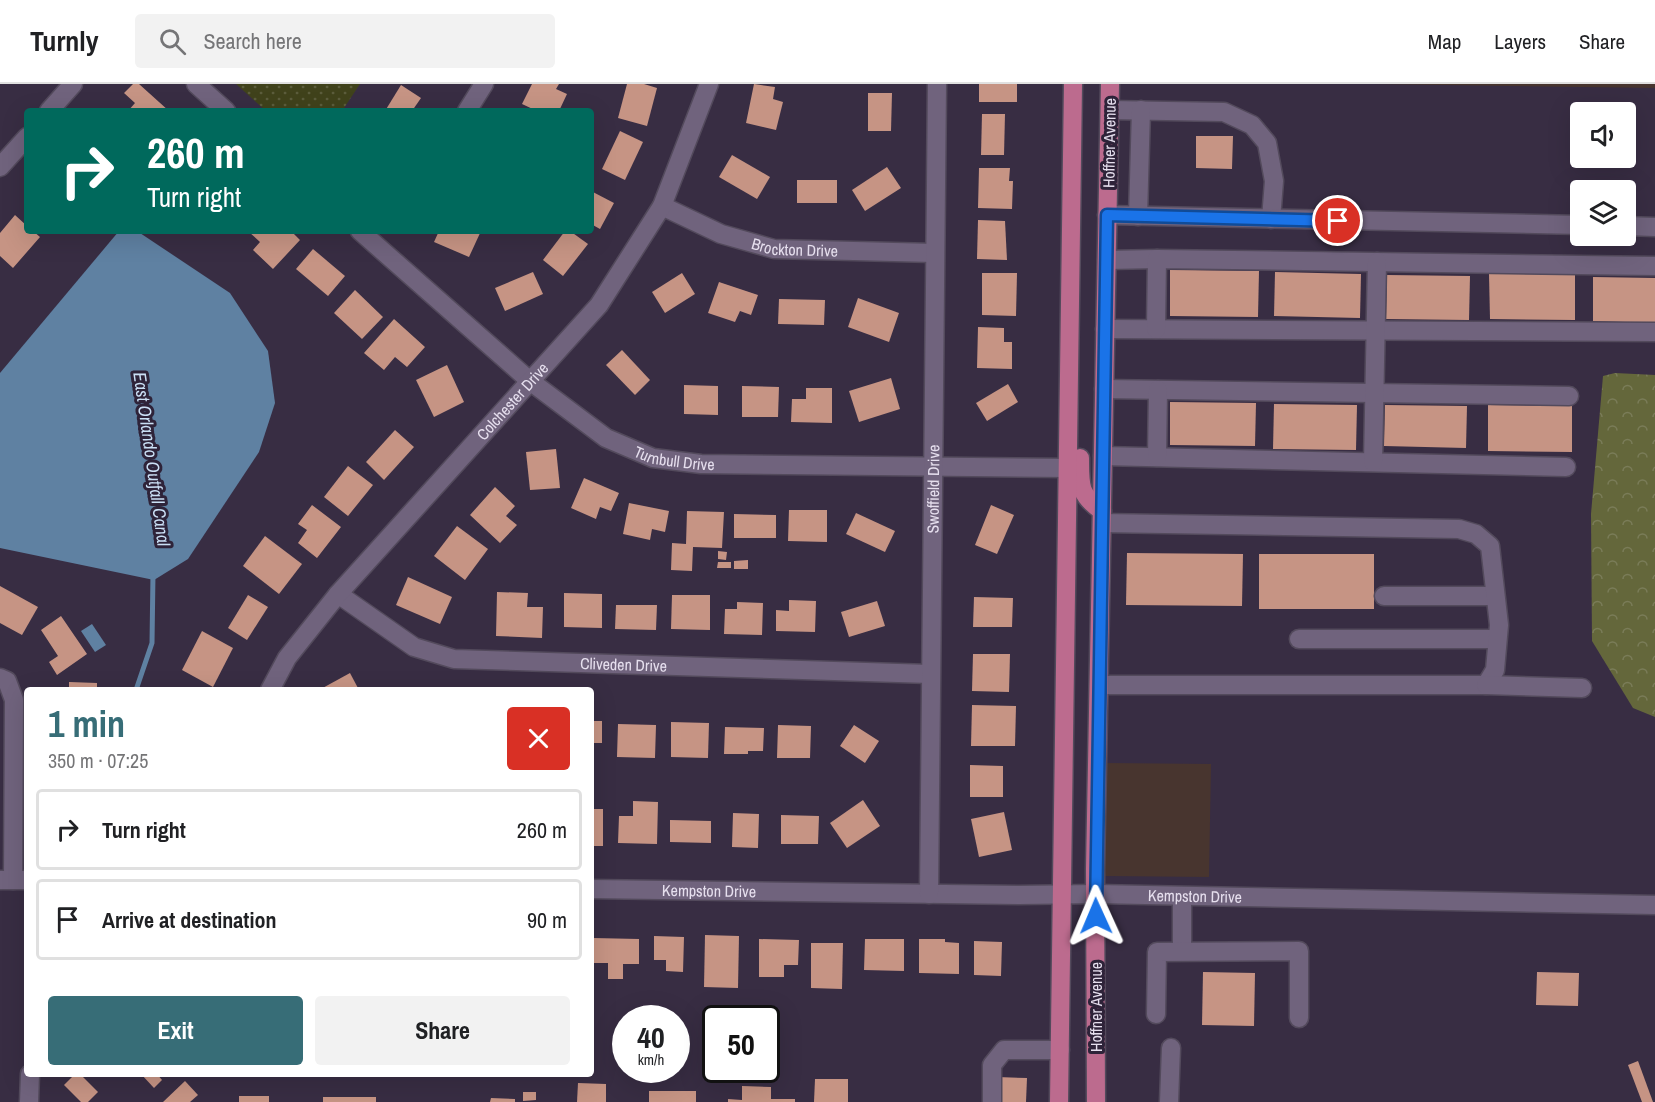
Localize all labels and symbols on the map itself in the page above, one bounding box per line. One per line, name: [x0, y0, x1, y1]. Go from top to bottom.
street label: Hoffner Avenue: [1097, 98, 1121, 188]
pin: [1312, 195, 1363, 246]
street label: Brockton Drive: [749, 232, 838, 262]
street label: Colchester Drive: [471, 357, 553, 445]
water label: East Orlando Outfall Canal: [127, 370, 177, 548]
street label: Turnbull Drive: [631, 440, 715, 475]
street label: Swoffield Drive: [922, 444, 944, 534]
street label: Cliveden Drive: [580, 652, 667, 677]
street label: Kempston Drive: [662, 879, 756, 902]
position arrow: [1064, 884, 1128, 948]
street label: Kempston Drive: [1148, 884, 1242, 908]
street label: Hoffner Avenue: [1085, 962, 1107, 1052]
speed limit sign: 50: [702, 1005, 780, 1083]

